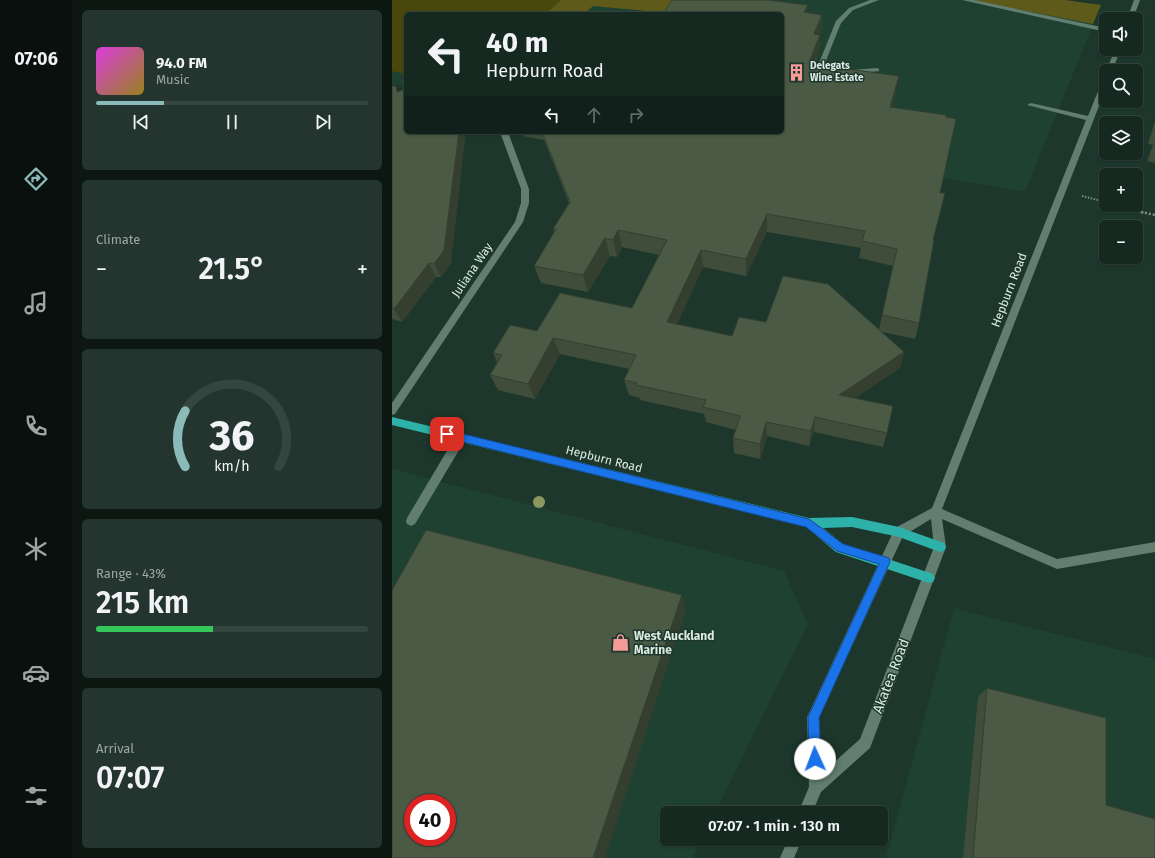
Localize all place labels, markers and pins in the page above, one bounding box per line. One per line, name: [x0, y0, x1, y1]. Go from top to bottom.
place label: Delegats Wine Estate: [810, 60, 864, 84]
building icon: Delegats Wine Estate: [787, 62, 807, 82]
pin: [430, 417, 464, 451]
place label: West Auckland Marine: [634, 629, 714, 657]
shop icon: West Auckland Marine: [611, 633, 631, 653]

